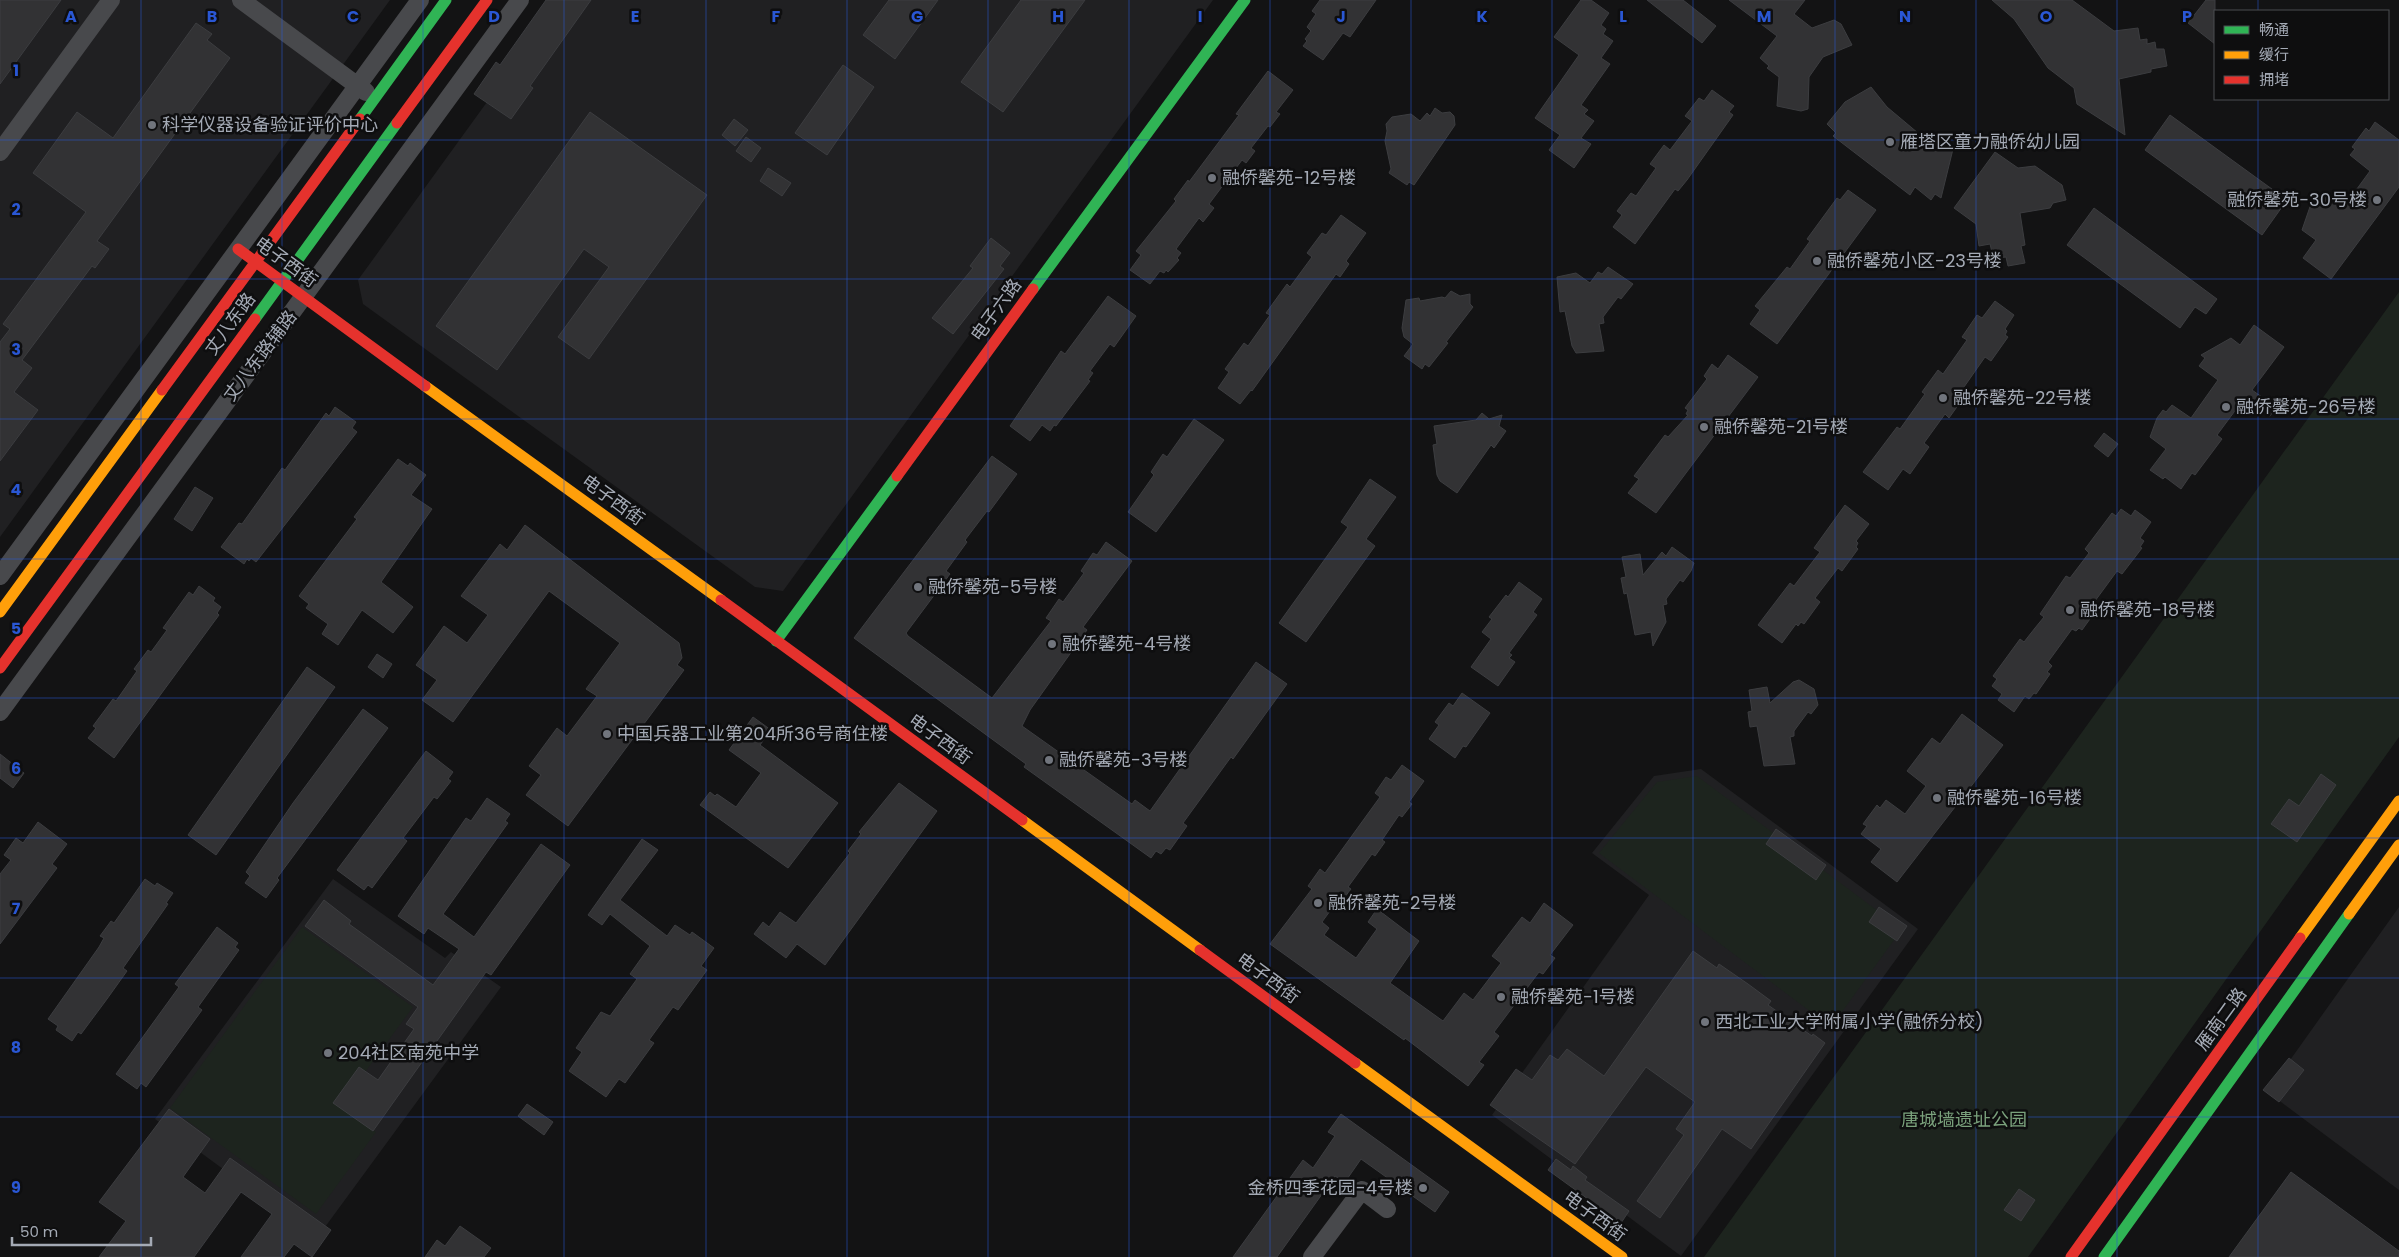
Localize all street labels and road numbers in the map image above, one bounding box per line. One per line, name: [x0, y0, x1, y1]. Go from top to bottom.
street label: 电子西街: [250, 230, 323, 293]
street label: 电子六路: [964, 273, 1027, 346]
street label: 丈八东路: [198, 287, 261, 360]
street label: 丈八东路辅路: [217, 305, 302, 406]
street label: 电子西街: [577, 468, 650, 531]
street label: 电子西街: [904, 707, 977, 770]
street label: 电子西街: [1232, 946, 1305, 1009]
street label: 雁南二路: [2189, 982, 2252, 1055]
street label: 电子西街: [1559, 1184, 1632, 1247]

